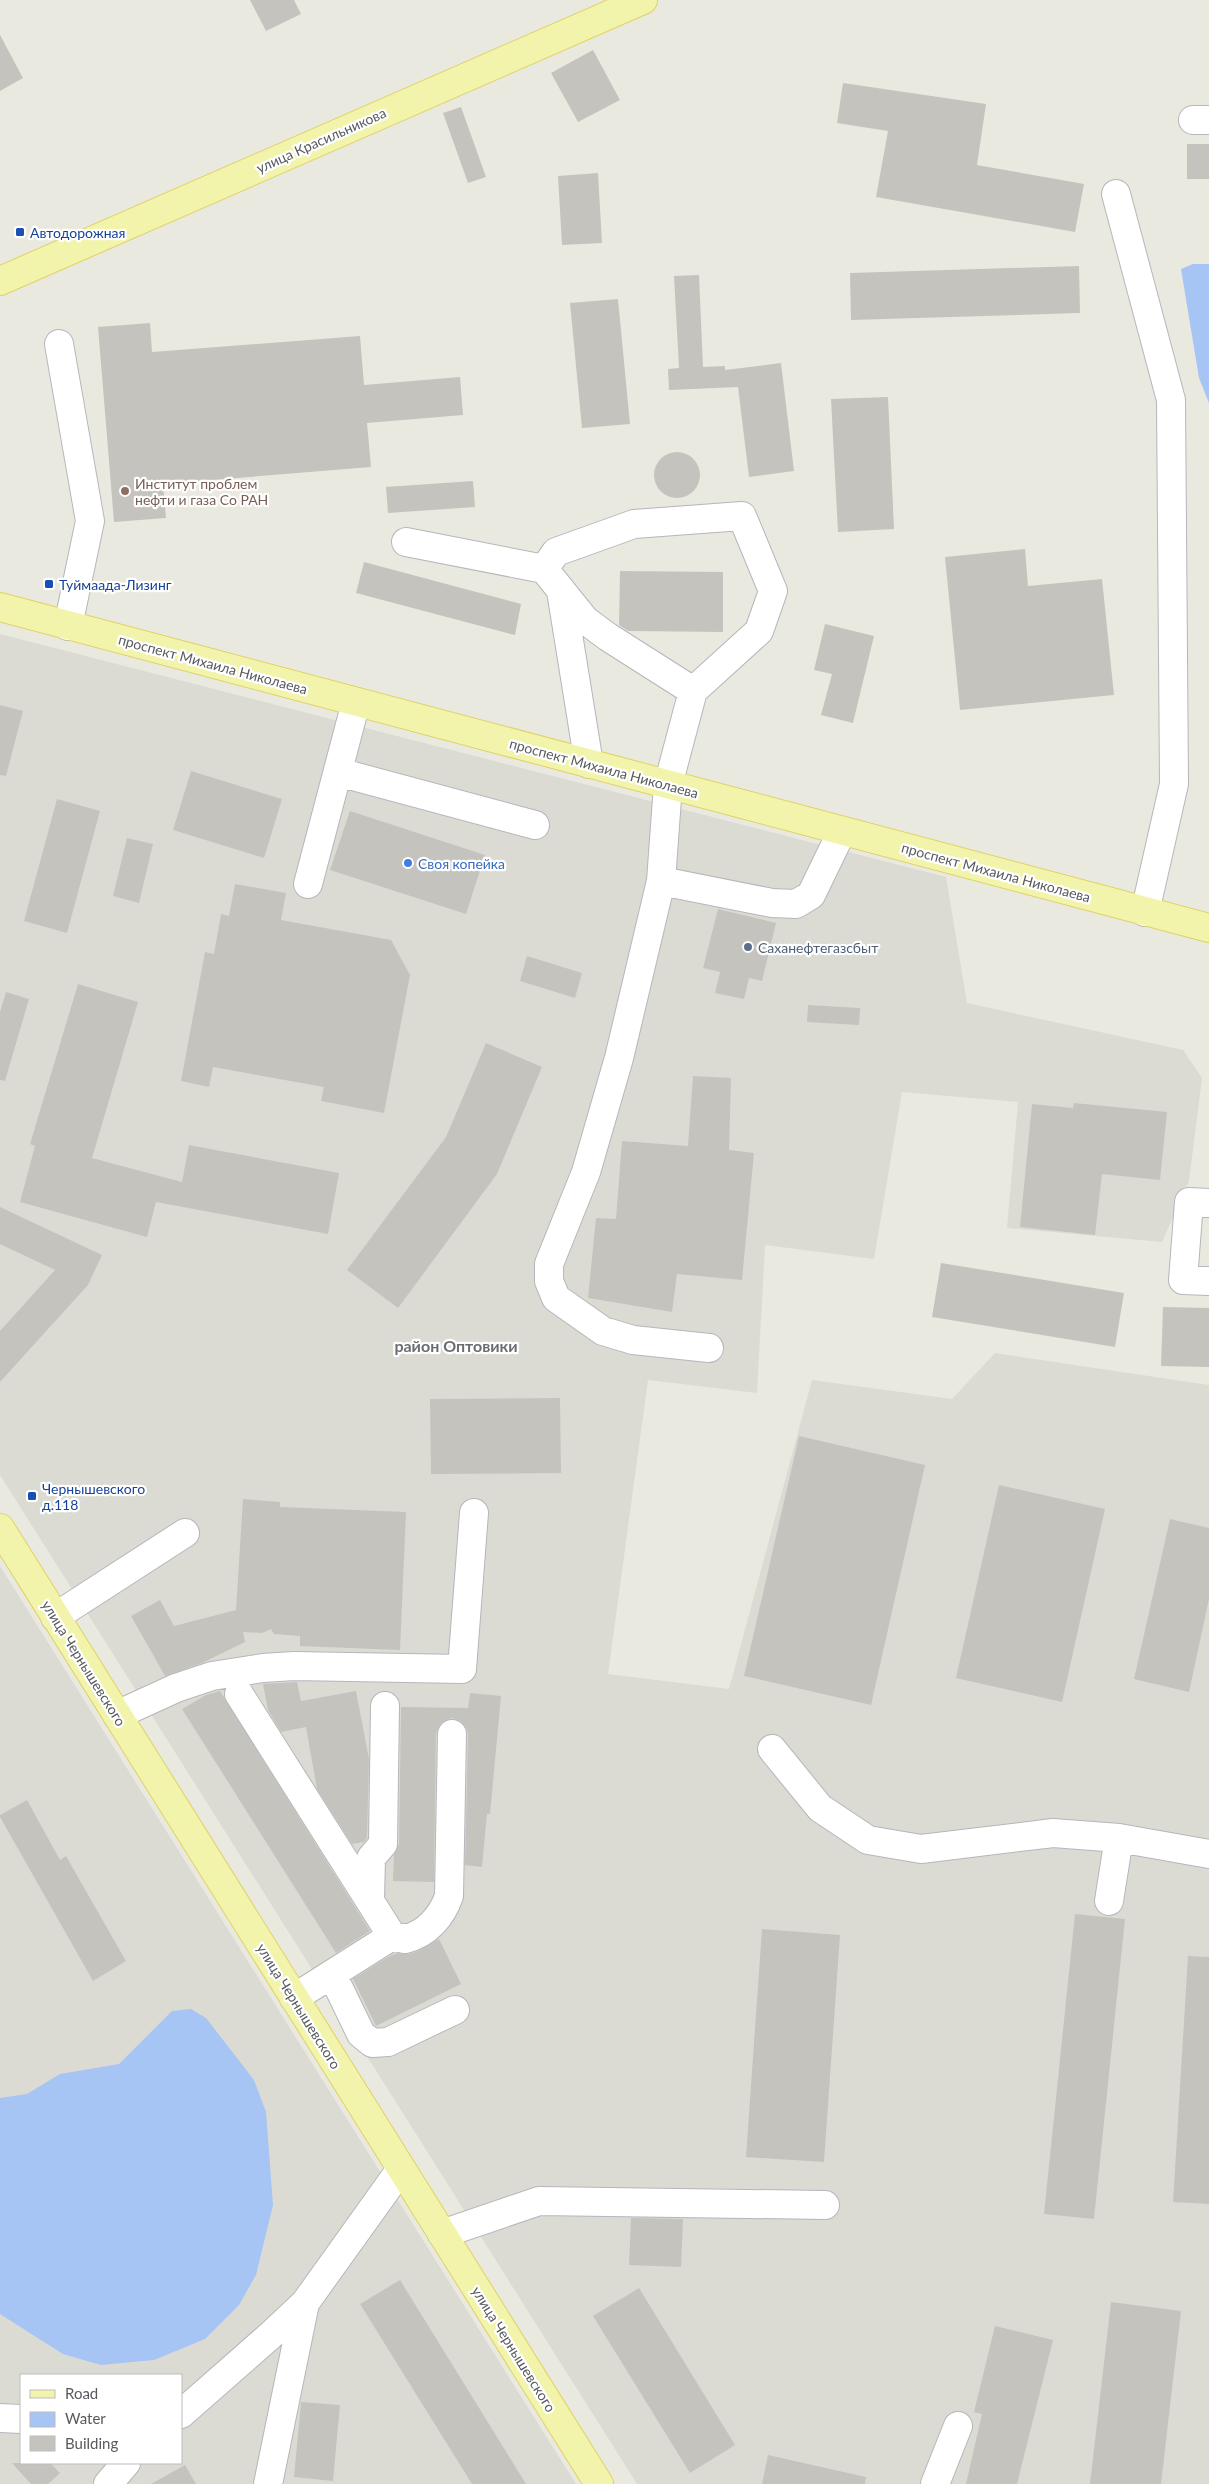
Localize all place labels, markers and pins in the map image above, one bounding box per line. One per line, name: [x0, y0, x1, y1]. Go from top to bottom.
place label: Автодорожная: [30, 224, 125, 241]
marker: Автодорожная: [14, 226, 26, 238]
place label: Институт проблем нефти и газа Со РАН: [135, 475, 268, 508]
marker: Институт проблем нефти и газа Со РАН: [119, 485, 131, 497]
place label: Туймаада-Лизинг: [59, 576, 172, 593]
marker: Туймаада-Лизинг: [43, 578, 55, 590]
place label: Своя копейка: [418, 855, 505, 872]
marker: Своя копейка: [402, 857, 414, 869]
place label: Саханефтегазсбыт: [758, 939, 878, 956]
marker: Саханефтегазсбыт: [742, 941, 754, 953]
place label: Чернышевского д.118: [42, 1480, 145, 1513]
marker: Чернышевского д.118: [26, 1490, 38, 1502]

